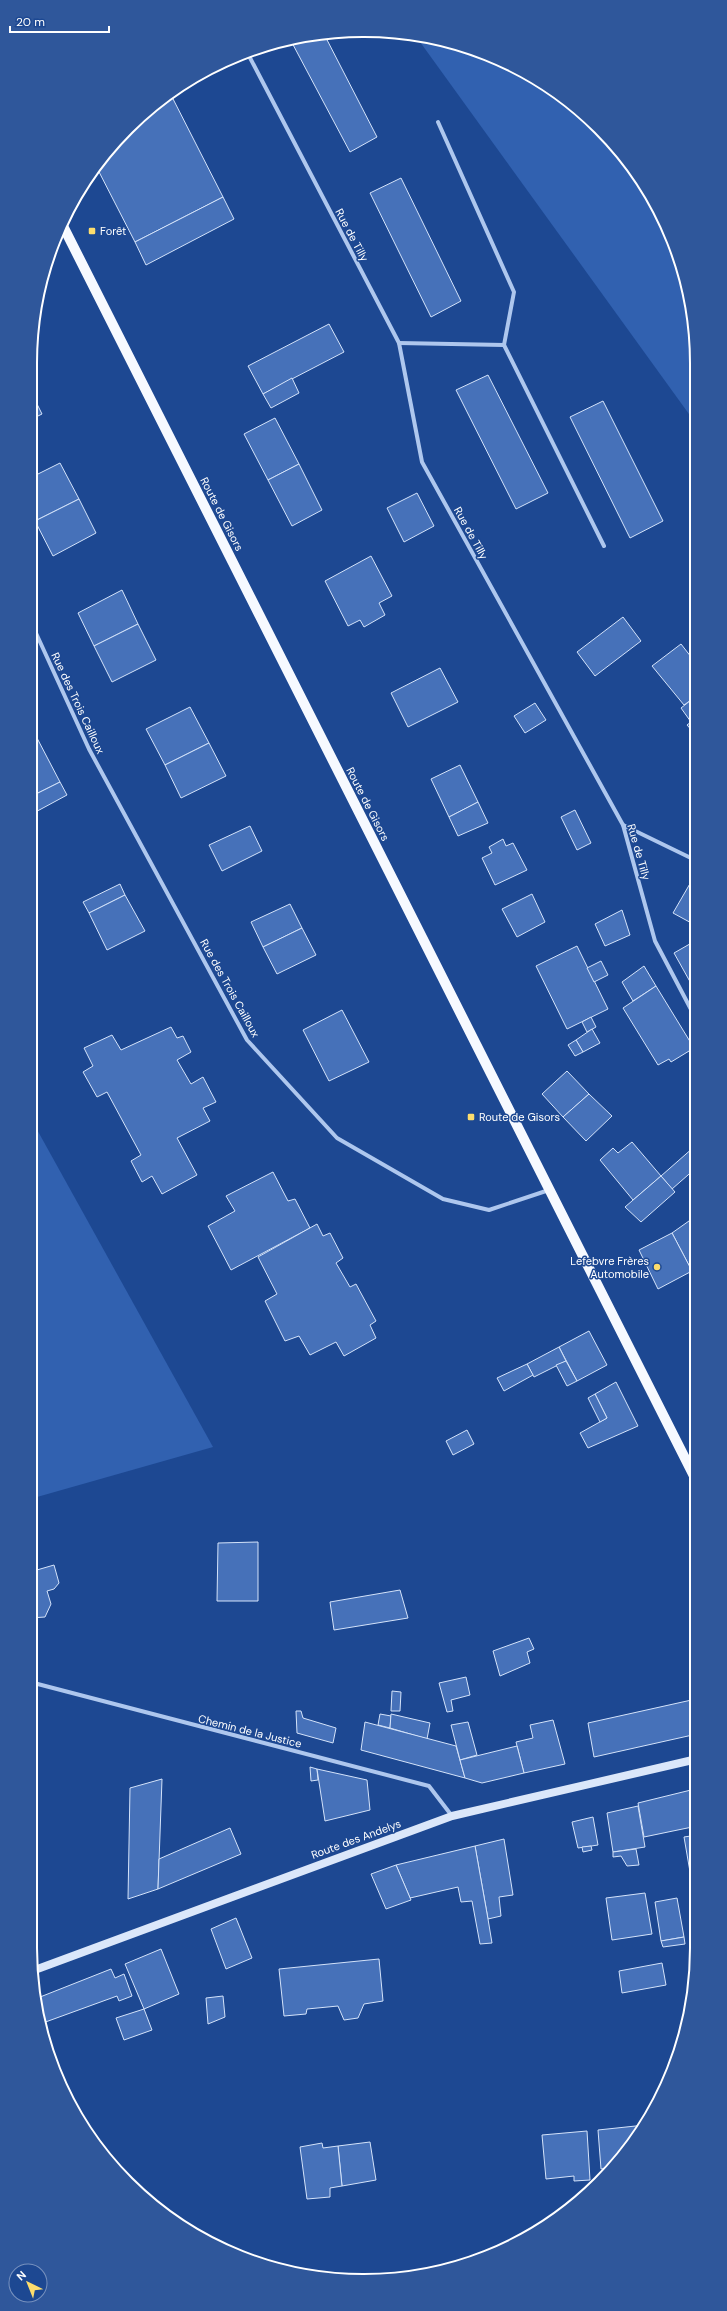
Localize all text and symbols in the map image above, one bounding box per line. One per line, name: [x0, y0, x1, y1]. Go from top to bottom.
scale bar: [10, 8, 109, 34]
text: 20 m: [16, 14, 45, 30]
street label: Rue de Tilly: [332, 206, 372, 264]
place label: Forêt: [100, 224, 126, 238]
marker: Forêt: [87, 226, 97, 236]
street label: Route de Gisors: [197, 475, 247, 553]
street label: Rue de Tilly: [451, 504, 491, 562]
street label: Rue des Trois Cailloux: [48, 650, 108, 756]
street label: Route de Gisors: [343, 765, 393, 843]
street label: Rue de Tilly: [624, 822, 654, 882]
street label: Rue des Trois Cailloux: [197, 936, 263, 1040]
place label: Route de Gisors: [479, 1110, 560, 1124]
marker: Route de Gisors: [466, 1112, 476, 1122]
place label: Lefebvre Frères Automobile: [570, 1254, 649, 1281]
marker: Lefebvre Frères Automobile: [652, 1262, 662, 1272]
street label: Chemin de la Justice: [197, 1711, 303, 1751]
street label: Route des Andelys: [309, 1816, 403, 1862]
north arrow: [8, 2263, 48, 2303]
text: N: [13, 2268, 29, 2284]

